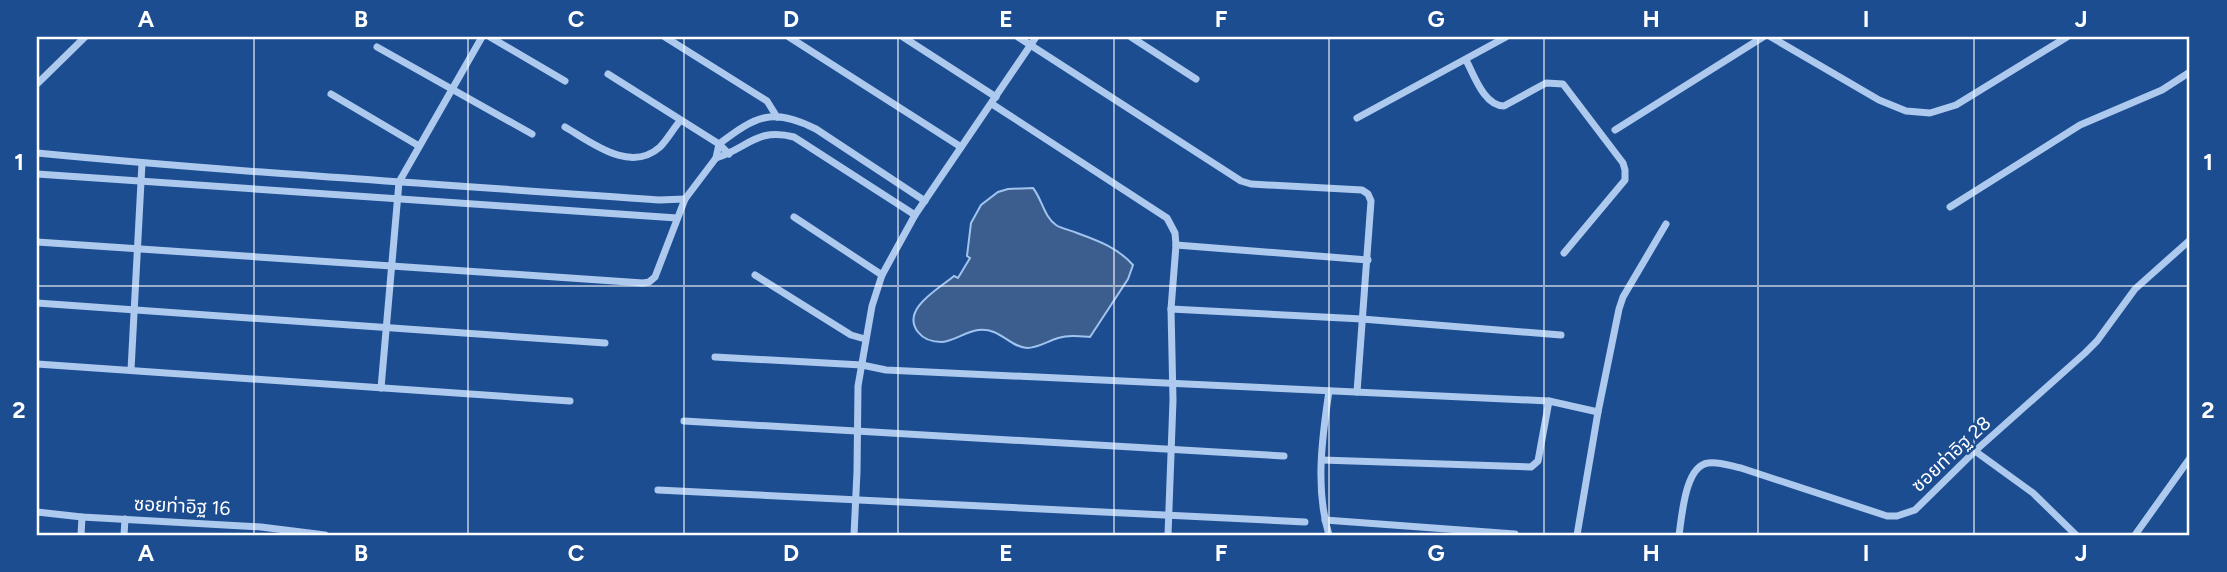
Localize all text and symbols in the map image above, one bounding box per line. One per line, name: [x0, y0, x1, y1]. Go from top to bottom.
text: A: [138, 5, 155, 33]
text: B: [354, 5, 368, 33]
text: C: [568, 5, 585, 33]
text: D: [783, 5, 799, 33]
text: E: [999, 5, 1013, 33]
text: F: [1215, 5, 1228, 33]
text: G: [1427, 5, 1445, 33]
text: H: [1642, 5, 1660, 33]
text: I: [1863, 5, 1869, 33]
text: J: [2075, 5, 2087, 33]
text: 1: [14, 148, 24, 176]
text: 1: [2203, 148, 2213, 176]
text: 2: [12, 396, 26, 424]
text: 2: [2201, 396, 2215, 424]
street label: ซอยท่าอิฐ 28: [1906, 411, 1996, 497]
street label: ซอยท่าอิฐ 16: [133, 492, 231, 520]
text: A: [138, 539, 155, 567]
text: B: [354, 539, 368, 567]
text: C: [568, 539, 585, 567]
text: D: [783, 539, 799, 567]
text: E: [999, 539, 1013, 567]
text: F: [1215, 539, 1228, 567]
text: G: [1427, 539, 1445, 567]
text: H: [1642, 539, 1660, 567]
text: I: [1863, 539, 1869, 567]
text: J: [2075, 539, 2087, 567]

